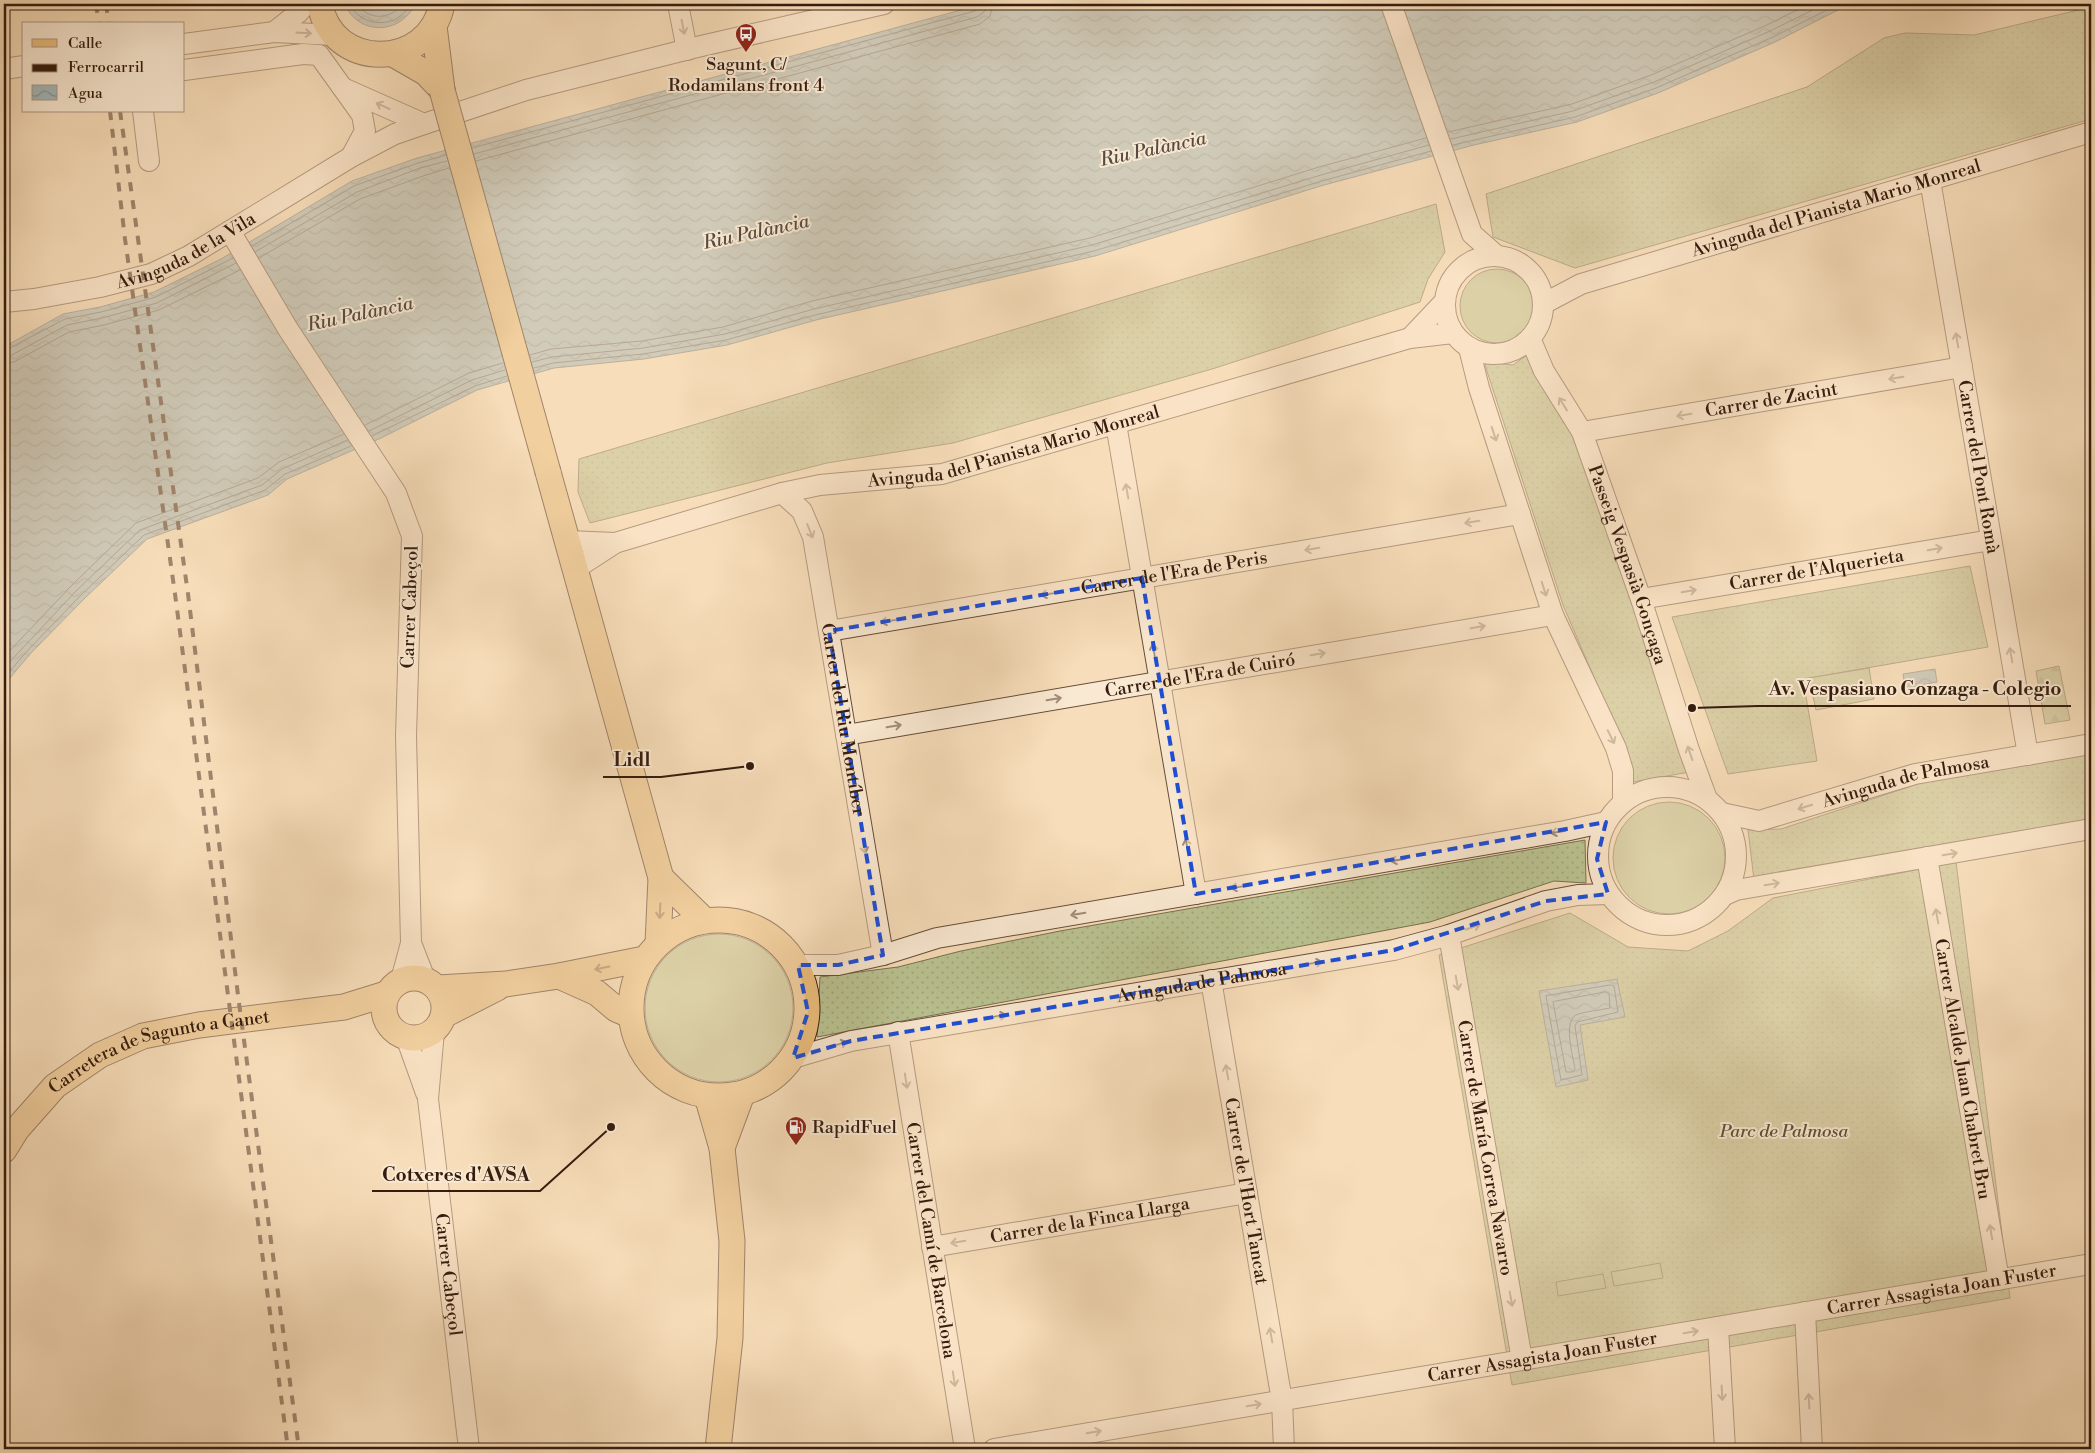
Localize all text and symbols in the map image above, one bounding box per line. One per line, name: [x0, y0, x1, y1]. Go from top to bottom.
one-way arrow: [678, 18, 688, 34]
legend: [22, 22, 185, 112]
bus stop icon: Sagunt, C/ Rodamilans front 4: [734, 22, 758, 53]
one-way arrow: [296, 29, 312, 38]
text: Calle: [68, 34, 102, 53]
place label: Sagunt, C/ Rodamilans front 4: [668, 53, 824, 97]
text: Ferrocarril: [68, 58, 145, 77]
text: Agua: [67, 84, 103, 103]
one-way arrow: [376, 100, 391, 110]
water label: Riu Palància: [1097, 126, 1209, 172]
street label: Avinguda del Pianista Mario Monreal: [1688, 154, 1984, 262]
street label: Avinguda de la Vila: [113, 206, 260, 294]
water label: Riu Palància: [700, 209, 812, 255]
water label: Riu Palància: [304, 291, 416, 337]
one-way arrow: [1951, 332, 1961, 348]
one-way arrow: [1889, 374, 1905, 384]
street label: Carrer de Zacint: [1703, 377, 1840, 422]
street label: Carrer del Pont Romà: [1953, 378, 2005, 556]
one-way arrow: [1558, 397, 1568, 411]
street label: Avinguda del Pianista Mario Monreal: [866, 400, 1163, 492]
one-way arrow: [1677, 410, 1693, 420]
one-way arrow: [1490, 426, 1500, 442]
street label: Passeig Vespasià Gonçaga: [1583, 462, 1673, 668]
one-way arrow: [1122, 483, 1132, 499]
one-way arrow: [1464, 517, 1480, 527]
one-way arrow: [806, 523, 816, 538]
street label: Carrer de l’Alquerieta: [1728, 543, 1906, 595]
street label: Carrer Cabeçol: [396, 544, 424, 669]
one-way arrow: [1304, 544, 1320, 554]
one-way arrow: [1927, 544, 1943, 554]
street label: Carrer de l'Era de Peris: [1079, 545, 1269, 600]
one-way arrow: [1540, 581, 1550, 597]
one-way arrow: [1680, 586, 1696, 596]
one-way arrow: [1040, 589, 1056, 599]
one-way arrow: [880, 616, 896, 626]
street label: Carrer del Riu Montíber: [816, 621, 871, 818]
one-way arrow: [1470, 622, 1486, 632]
one-way arrow: [1149, 644, 1159, 660]
street label: Carrer de l'Era de Cuiró: [1103, 647, 1297, 702]
one-way arrow: [2005, 647, 2015, 663]
one-way arrow: [1310, 649, 1326, 659]
callout: Av. Vespasiano Gonzaga - Colegio: [1758, 672, 2071, 706]
text: Av. Vespasiano Gonzaga - Colegio: [1767, 677, 2062, 701]
one-way arrow: [1046, 694, 1062, 704]
one-way arrow: [886, 721, 902, 731]
one-way arrow: [1607, 729, 1616, 744]
callout: Lidl: [603, 743, 661, 777]
one-way arrow: [1685, 746, 1694, 761]
text: Lidl: [613, 748, 651, 772]
street label: Avinguda de Palmosa: [1818, 750, 1992, 813]
one-way arrow: [1797, 803, 1813, 813]
one-way arrow: [1551, 828, 1567, 838]
one-way arrow: [859, 838, 869, 854]
one-way arrow: [1182, 838, 1192, 854]
one-way arrow: [1941, 848, 1957, 858]
one-way arrow: [1390, 855, 1406, 865]
one-way arrow: [1764, 879, 1780, 889]
one-way arrow: [1230, 882, 1246, 892]
one-way arrow: [655, 902, 664, 918]
one-way arrow: [1932, 908, 1942, 924]
one-way arrow: [1070, 910, 1086, 920]
one-way arrow: [1465, 922, 1480, 931]
street label: Carrer Alcalde Juan Chabret Bru: [1930, 937, 1997, 1202]
street label: Avinguda de Palmosa: [1114, 957, 1289, 1008]
one-way arrow: [1307, 958, 1323, 968]
one-way arrow: [594, 963, 610, 973]
one-way arrow: [1453, 975, 1463, 991]
street label: Carretera de Sagunto a Canet: [44, 1005, 271, 1099]
one-way arrow: [991, 1010, 1007, 1020]
street label: Carrer de María Correa Navarro: [1452, 1018, 1519, 1277]
one-way arrow: [831, 1039, 847, 1049]
one-way arrow: [1221, 1064, 1231, 1080]
one-way arrow: [901, 1072, 911, 1088]
street label: Carrer de l'Hort Tancat: [1220, 1096, 1274, 1287]
fuel station icon: RapidFuel: [784, 1115, 808, 1146]
place label: RapidFuel: [812, 1116, 898, 1139]
park label: Parc de Palmosa: [1719, 1120, 1849, 1143]
street label: Carrer del Camí de Barcelona: [901, 1121, 962, 1361]
callout: Cotxeres d'AVSA: [372, 1157, 540, 1191]
text: Cotxeres d'AVSA: [382, 1163, 530, 1187]
street label: Carrer de la Finca Llarga: [988, 1191, 1192, 1248]
street label: Carrer Cabeçol: [430, 1212, 467, 1338]
one-way arrow: [1986, 1224, 1996, 1240]
one-way arrow: [950, 1238, 966, 1248]
street label: Carrer Assagista Joan Fuster: [1825, 1258, 2058, 1320]
one-way arrow: [1507, 1290, 1517, 1306]
street label: Carrer Assagista Joan Fuster: [1426, 1326, 1659, 1387]
one-way arrow: [1682, 1326, 1698, 1336]
one-way arrow: [1266, 1328, 1276, 1344]
one-way arrow: [949, 1371, 959, 1387]
one-way arrow: [1717, 1385, 1726, 1401]
one-way arrow: [1805, 1393, 1814, 1409]
one-way arrow: [1246, 1400, 1262, 1410]
one-way arrow: [1086, 1427, 1102, 1437]

